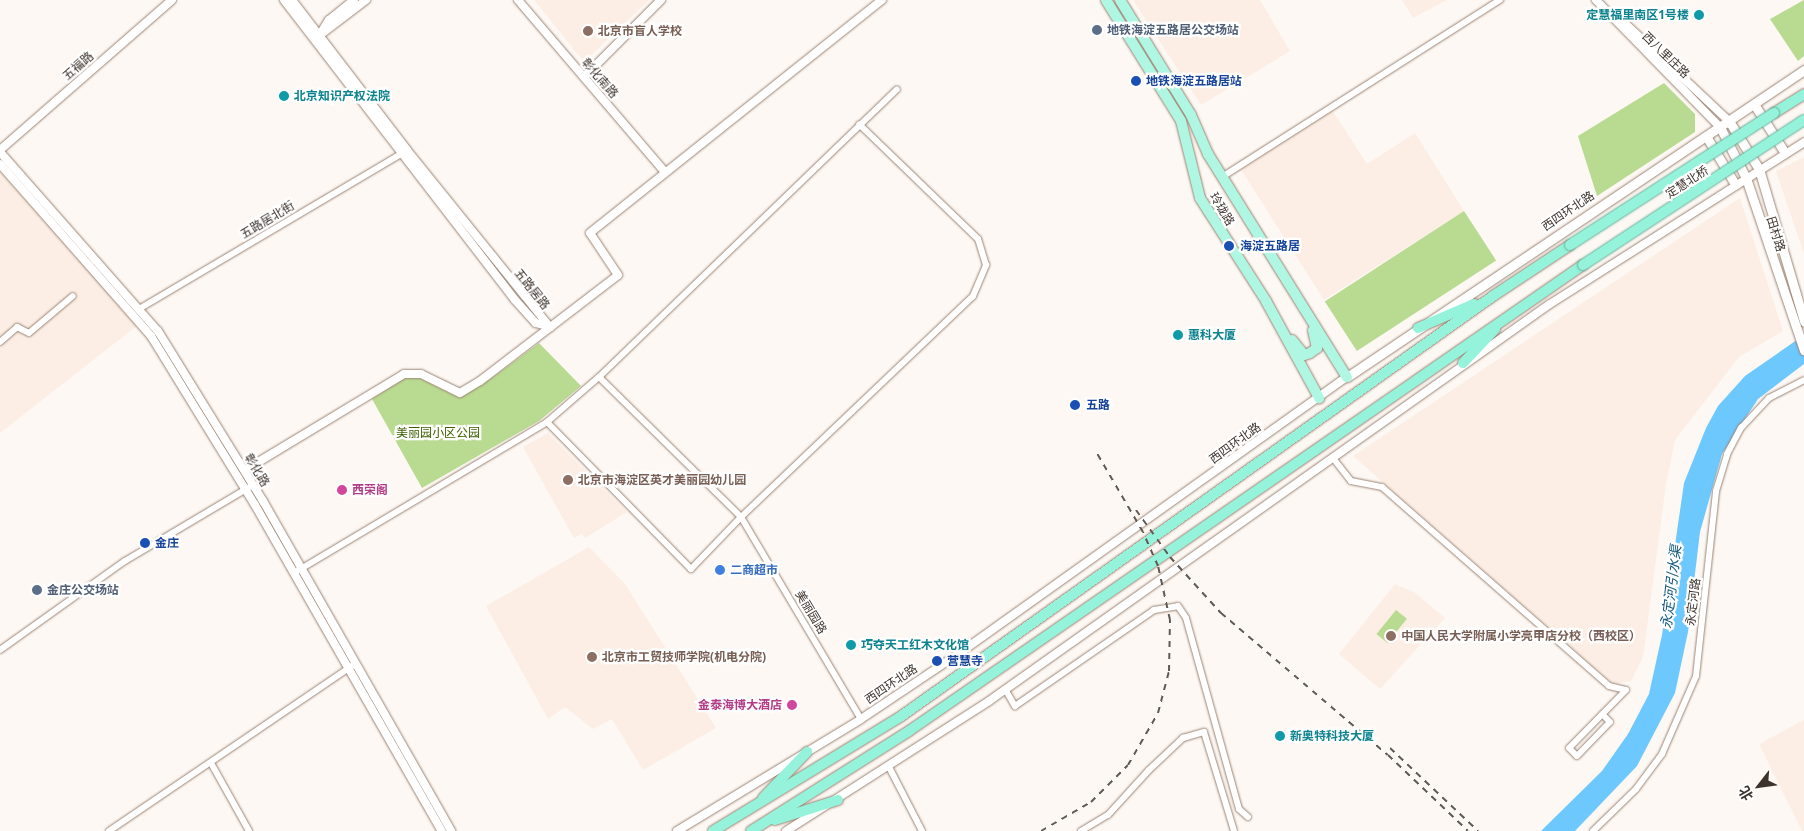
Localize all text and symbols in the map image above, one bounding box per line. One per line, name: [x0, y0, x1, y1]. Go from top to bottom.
place label: 定慧福里南区1号楼: [1586, 8, 1689, 22]
marker: 定慧福里南区1号楼: [1693, 9, 1705, 21]
place label: 地铁海淀五路居公交场站: [1107, 23, 1239, 37]
place label: 北京市盲人学校: [598, 24, 682, 38]
marker: 地铁海淀五路居公交场站: [1091, 24, 1103, 36]
marker: 北京市盲人学校: [582, 25, 594, 37]
street label: 西八里庄路: [1639, 29, 1693, 81]
street label: 五福路: [60, 49, 96, 83]
street label: 彰化南路: [579, 55, 621, 101]
place label: 地铁海淀五路居站: [1146, 74, 1242, 88]
marker: 地铁海淀五路居站: [1130, 75, 1142, 87]
place label: 北京知识产权法院: [294, 89, 390, 103]
marker: 北京知识产权法院: [278, 90, 290, 102]
street label: 定慧北桥: [1663, 163, 1711, 201]
street label: 西四环北路: [1539, 188, 1597, 234]
street label: 玲珑路: [1207, 190, 1237, 228]
street label: 五路居北街: [238, 198, 296, 242]
street label: 田村路: [1764, 215, 1788, 253]
marker: 海淀五路居: [1222, 239, 1236, 253]
place label: 海淀五路居: [1240, 239, 1300, 253]
street label: 五路居路: [511, 266, 553, 312]
place label: 惠科大厦: [1188, 328, 1236, 342]
marker: 惠科大厦: [1172, 329, 1184, 341]
marker: 五路: [1068, 398, 1082, 412]
place label: 五路: [1086, 398, 1110, 412]
street label: 西四环北路: [1206, 420, 1264, 466]
park label: 美丽园小区公园: [396, 426, 480, 440]
street label: 彰化路: [242, 451, 272, 489]
place label: 北京市海淀区英才美丽园幼儿园: [578, 473, 746, 487]
marker: 北京市海淀区英才美丽园幼儿园: [562, 474, 574, 486]
place label: 西荣阁: [352, 483, 388, 497]
marker: 西荣阁: [336, 484, 348, 496]
place label: 金庄: [155, 536, 179, 550]
marker: 金庄: [139, 537, 151, 549]
water label: 永定河引水渠: [1658, 544, 1684, 630]
place label: 二商超市: [730, 563, 778, 577]
marker: 二商超市: [714, 564, 726, 576]
street label: 永定河路: [1683, 577, 1703, 627]
place label: 金庄公交场站: [47, 583, 119, 597]
marker: 金庄公交场站: [31, 584, 43, 596]
street label: 美丽园路: [792, 588, 830, 636]
place label: 中国人民大学附属小学亮甲店分校（西校区）: [1401, 629, 1641, 643]
marker: 中国人民大学附属小学亮甲店分校（西校区）: [1385, 630, 1397, 642]
place label: 巧夺天工红木文化馆: [861, 638, 969, 652]
marker: 巧夺天工红木文化馆: [845, 639, 857, 651]
place label: 北京市工贸技师学院(机电分院): [602, 650, 766, 664]
marker: 北京市工贸技师学院(机电分院): [586, 651, 598, 663]
place label: 营慧寺: [947, 654, 983, 668]
marker: 营慧寺: [931, 655, 943, 667]
street label: 西四环北路: [862, 661, 920, 707]
place label: 金泰海博大酒店: [698, 698, 782, 712]
marker: 金泰海博大酒店: [786, 699, 798, 711]
place label: 新奥特科技大厦: [1290, 729, 1374, 743]
marker: 新奥特科技大厦: [1274, 730, 1286, 742]
north arrow: [1734, 761, 1784, 811]
text: 北: [1734, 783, 1757, 805]

